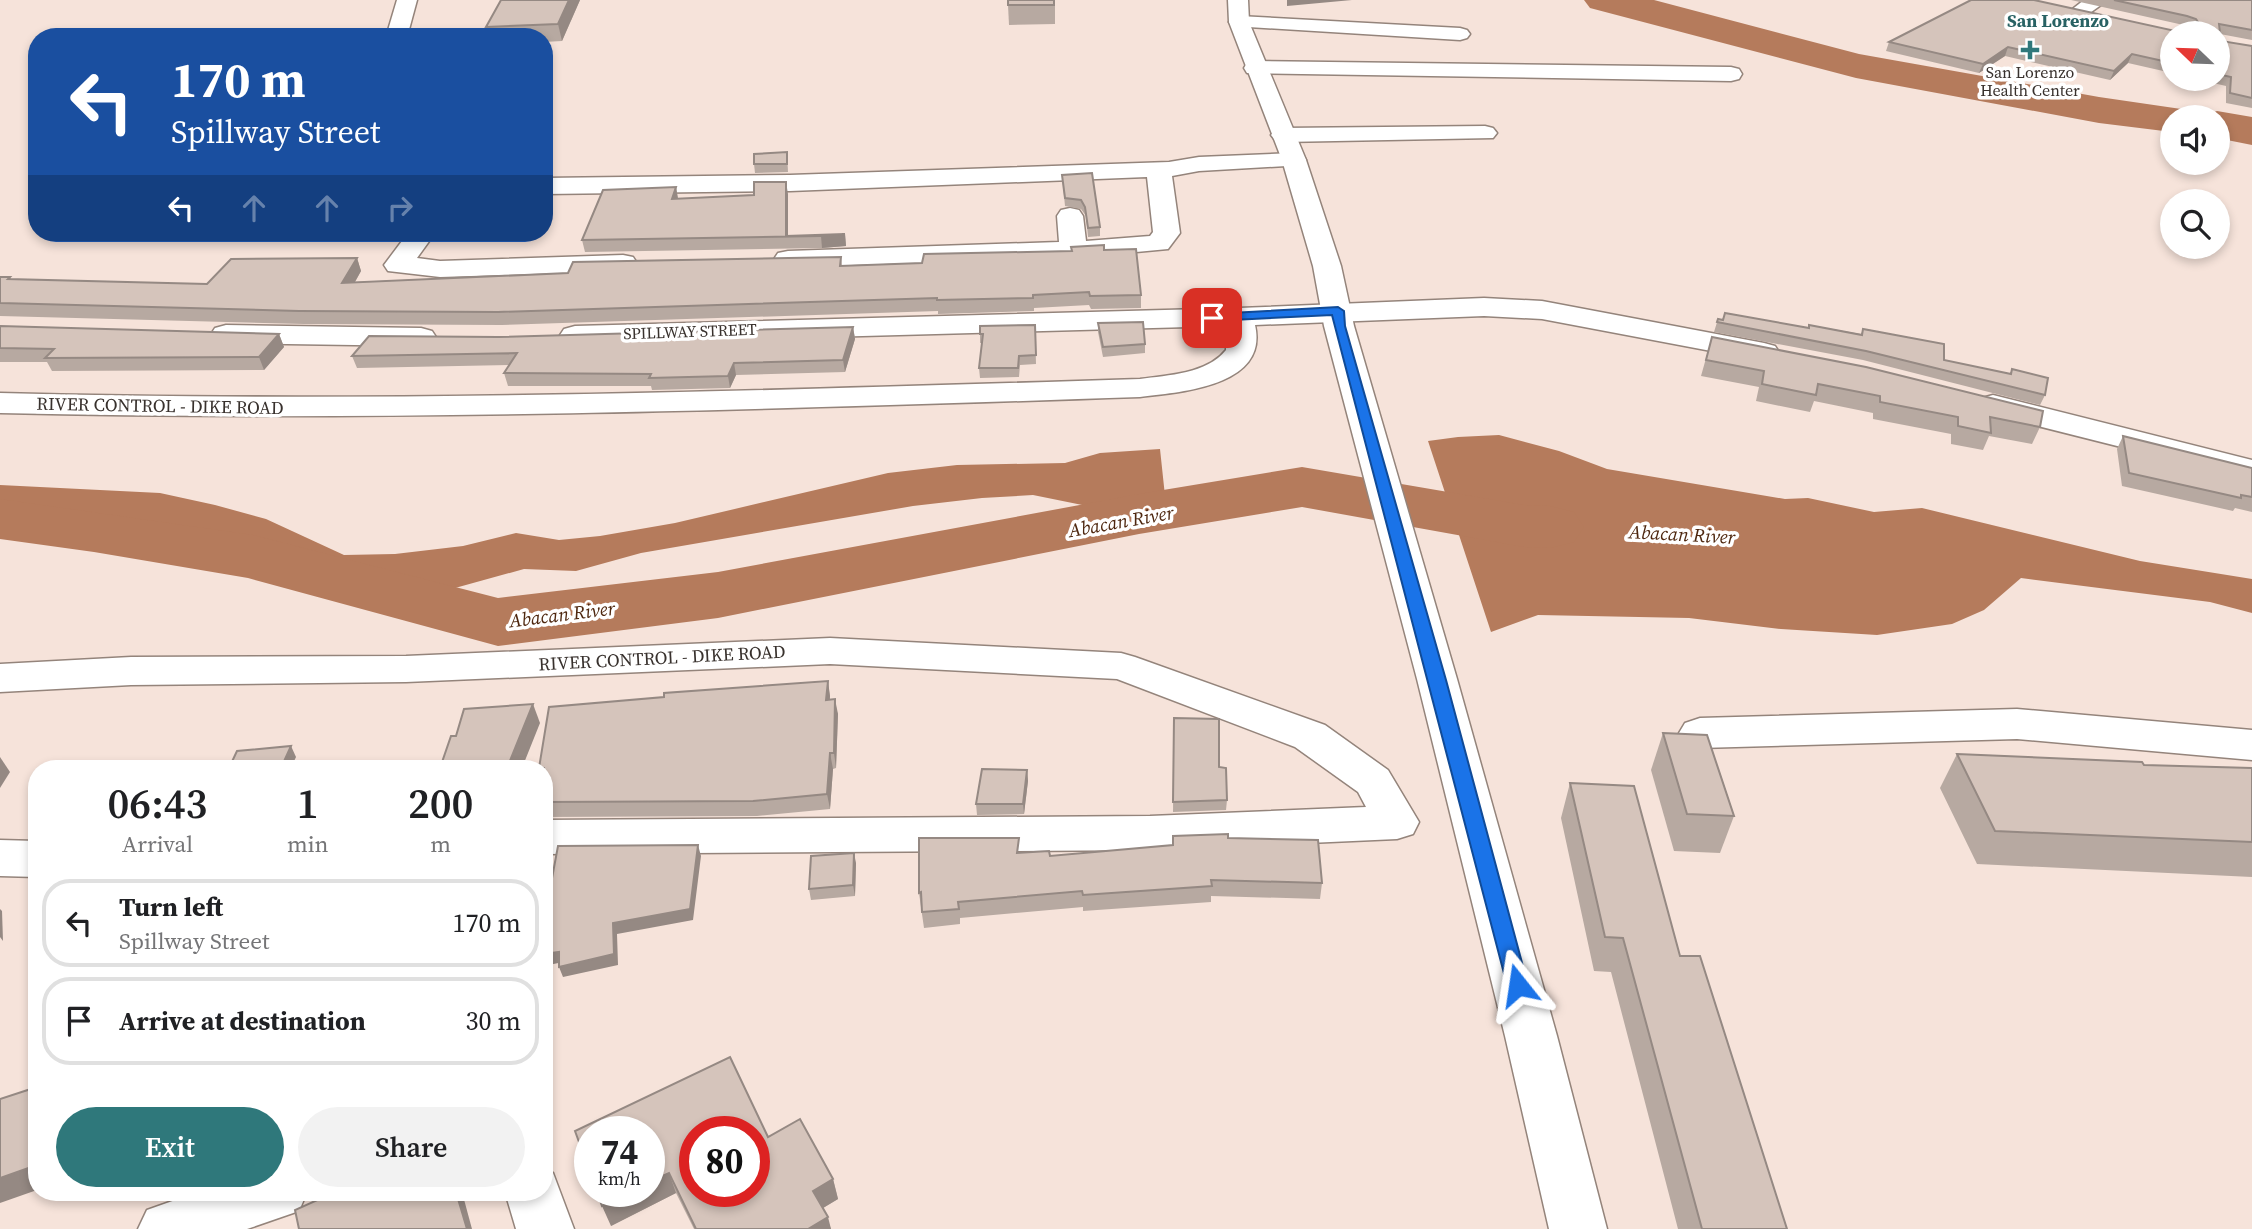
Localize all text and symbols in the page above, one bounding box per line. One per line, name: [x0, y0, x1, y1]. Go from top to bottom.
district label: San Lorenzo: [2007, 8, 2109, 33]
north arrow: [2160, 21, 2230, 91]
map controls: [2160, 21, 2230, 259]
marker: San Lorenzo Health Center: [2020, 40, 2040, 60]
text: 170 m: [171, 46, 306, 113]
icon: left: [56, 56, 147, 147]
place label: San Lorenzo Health Center: [1980, 61, 2080, 101]
button: sound: [2160, 105, 2230, 175]
text: Spillway Street: [171, 110, 380, 154]
icon: left: [162, 189, 200, 227]
icon: ahead: [235, 189, 273, 227]
icon: ahead: [308, 189, 346, 227]
icon: right: [381, 189, 419, 227]
button: search: [2160, 189, 2230, 259]
pin: [1182, 288, 1242, 348]
icon: arrive: [1193, 299, 1231, 337]
street label: SPILLWAY STREET: [623, 318, 758, 344]
street label: RIVER CONTROL - DIKE ROAD: [36, 391, 284, 420]
water label: Abacan River: [1065, 499, 1177, 543]
water label: Abacan River: [1627, 518, 1737, 550]
water label: Abacan River: [507, 594, 618, 634]
street label: RIVER CONTROL - DIKE ROAD: [538, 639, 786, 676]
text: 06:43: [107, 774, 207, 832]
text: 1: [297, 774, 319, 832]
text: 200: [408, 774, 473, 832]
text: Arrival: [122, 828, 193, 860]
text: min: [287, 828, 328, 860]
text: m: [430, 828, 451, 860]
text: Turn left: [119, 889, 223, 925]
icon: left: [60, 904, 98, 942]
text: 170 m: [453, 905, 521, 941]
text: Spillway Street: [119, 925, 270, 957]
position arrow: [1481, 948, 1555, 1022]
icon: arrive: [60, 1002, 98, 1040]
text: Arrive at destination: [119, 1003, 366, 1039]
text: 30 m: [466, 1003, 521, 1039]
button: Exit: [56, 1107, 284, 1187]
button: Share: [298, 1107, 525, 1187]
speed limit sign: 80: [679, 1116, 770, 1207]
text: 74: [601, 1128, 638, 1176]
text: km/h: [598, 1166, 641, 1191]

